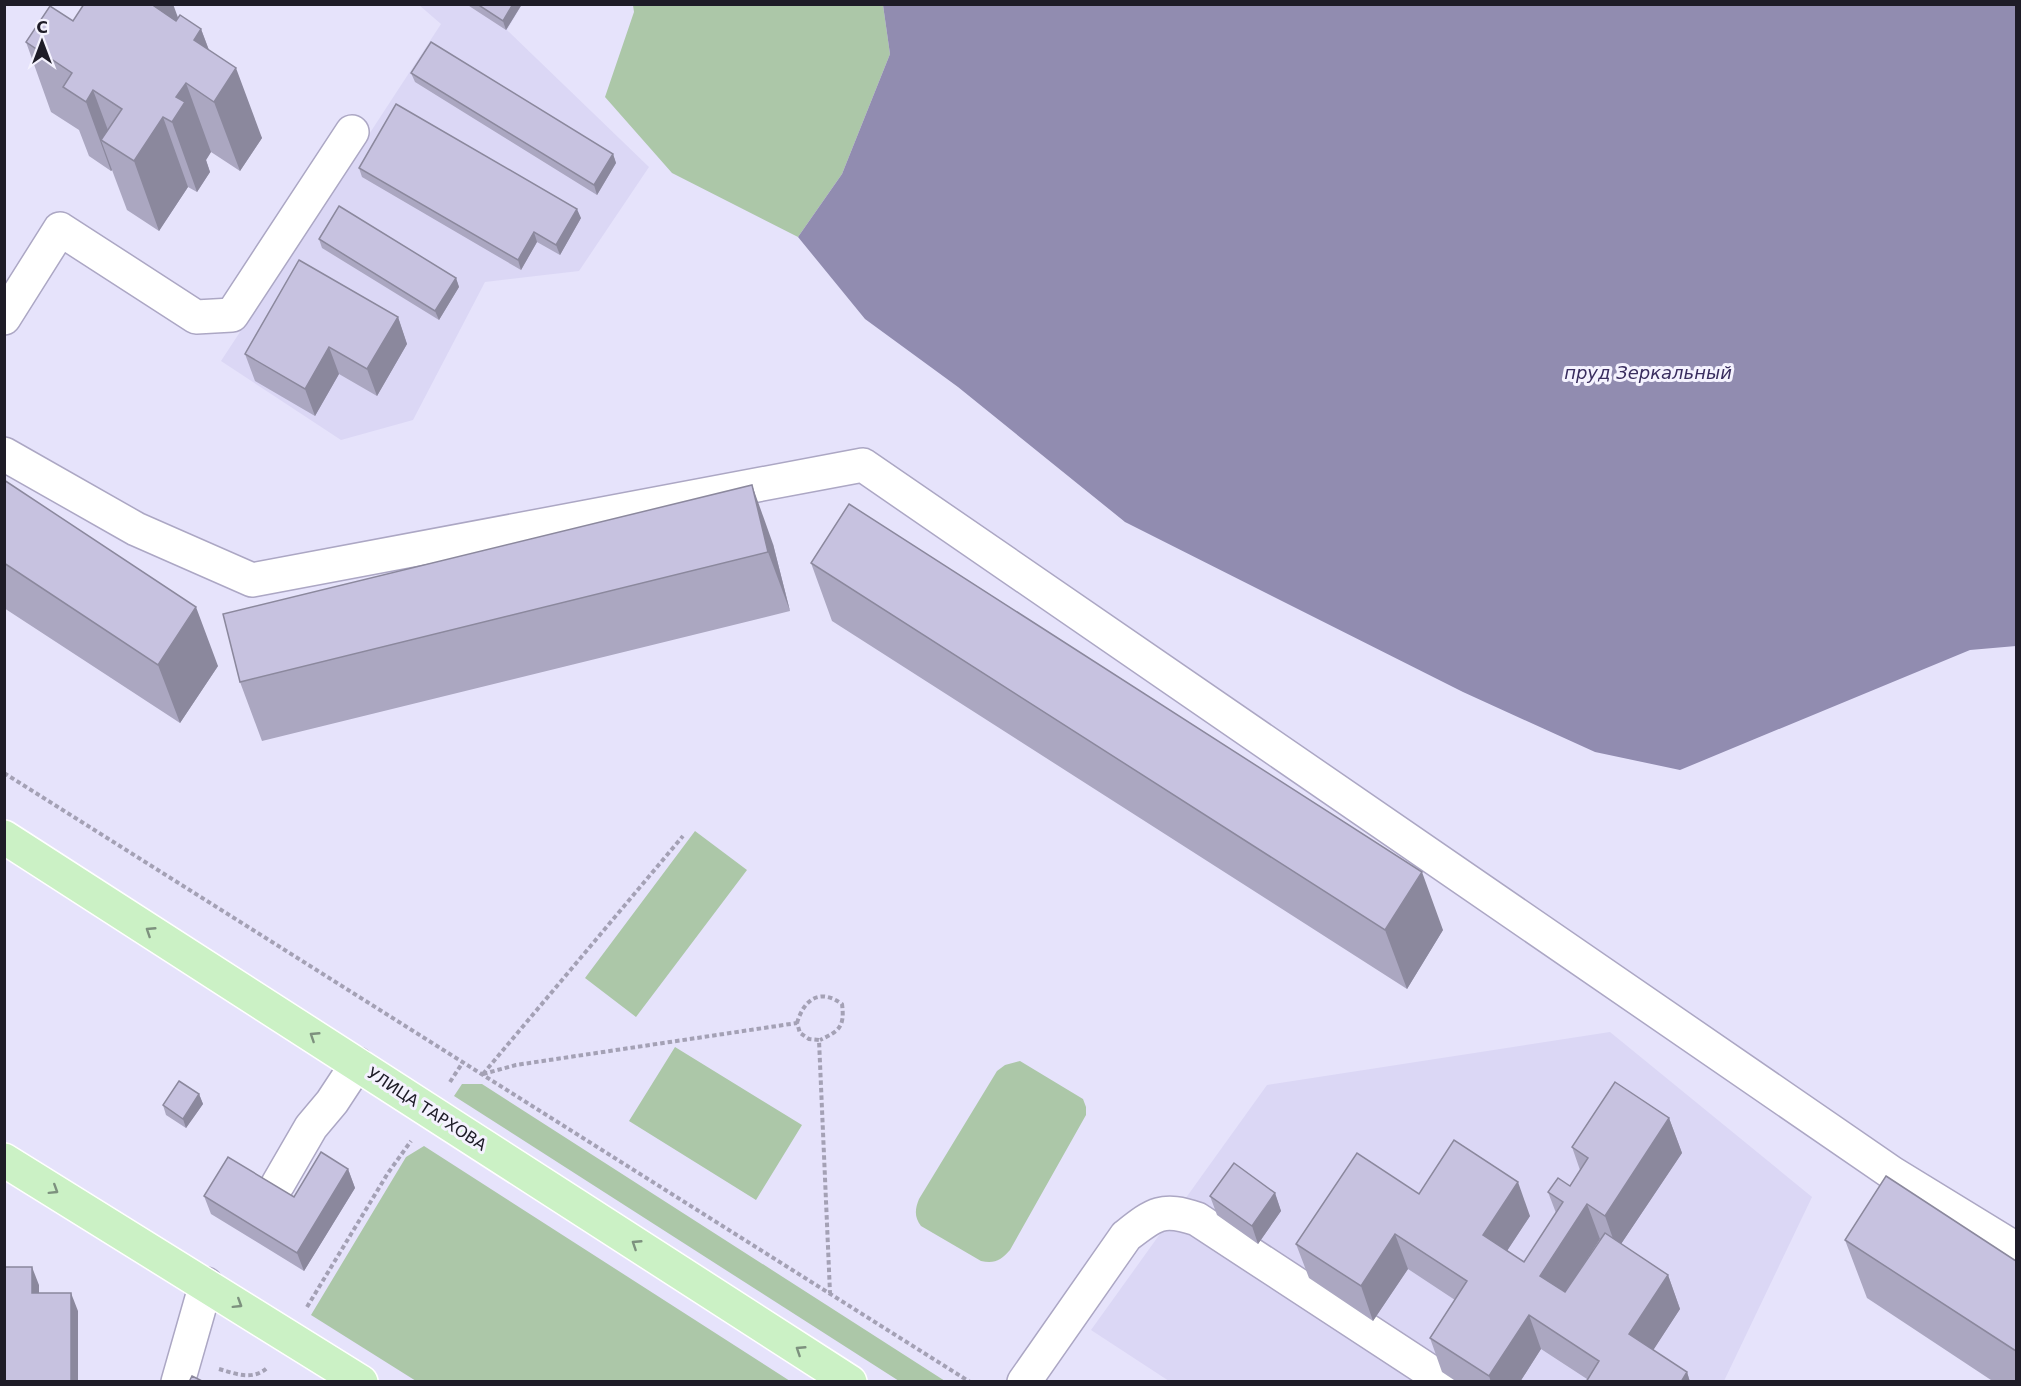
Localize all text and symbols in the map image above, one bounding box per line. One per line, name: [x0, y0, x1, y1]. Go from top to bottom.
north arrow: [12, 12, 72, 72]
text: С: [36, 18, 48, 37]
water label: пруд Зеркальный: [1564, 362, 1732, 383]
one-way arrow: [145, 927, 156, 938]
one-way arrow: [309, 1033, 320, 1044]
street label: УЛИЦА ТАРХОВА: [364, 1063, 490, 1155]
one-way arrow: [48, 1183, 58, 1195]
one-way arrow: [632, 1241, 643, 1252]
one-way arrow: [231, 1297, 242, 1308]
one-way arrow: [796, 1346, 807, 1357]

